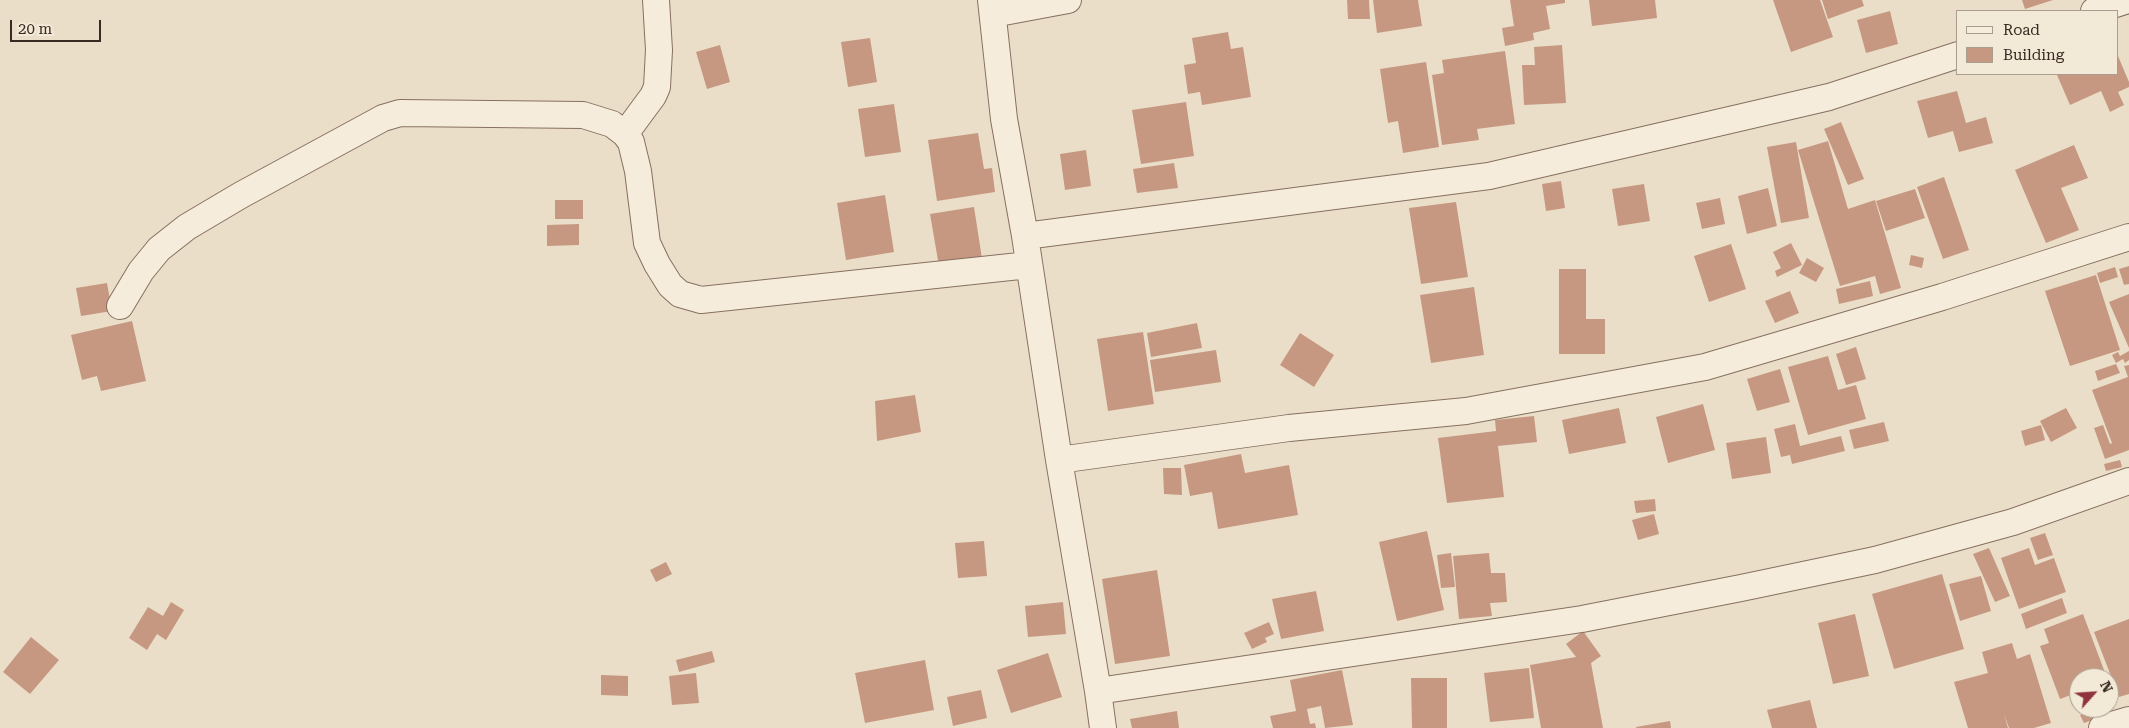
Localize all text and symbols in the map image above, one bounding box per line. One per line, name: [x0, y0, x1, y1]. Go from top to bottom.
scale bar: [12, 10, 104, 42]
legend: [1956, 10, 2119, 75]
text: 20 m: [18, 20, 52, 38]
text: Road: [2003, 21, 2040, 39]
text: Building: [2003, 46, 2064, 64]
north arrow: [2069, 668, 2119, 718]
text: N: [2097, 679, 2116, 695]

